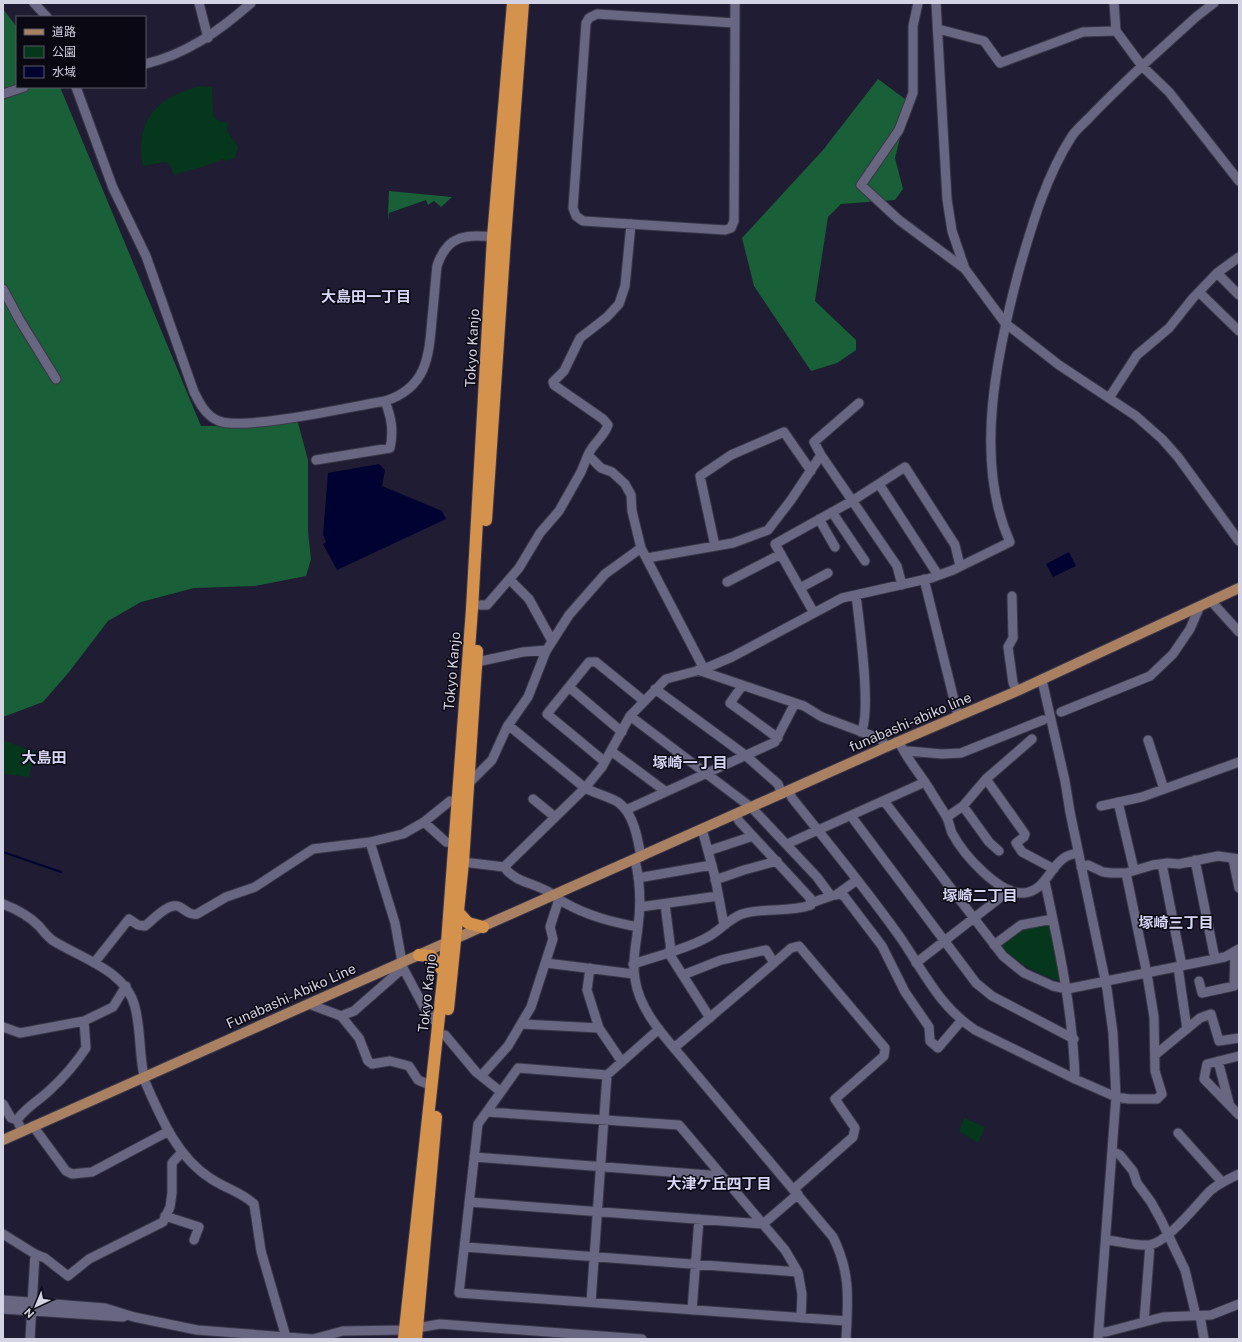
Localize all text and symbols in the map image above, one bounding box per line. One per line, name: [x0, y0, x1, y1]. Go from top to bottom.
legend: [16, 16, 146, 88]
text: 道路: [52, 25, 76, 39]
text: 公園: [52, 45, 76, 59]
text: 水域: [52, 65, 76, 79]
district label: 大島田一丁目: [321, 288, 411, 305]
street label: Tokyo Kanjo: [462, 308, 482, 388]
street label: Tokyo Kanjo: [441, 631, 463, 711]
street label: funabashi-abiko line: [846, 689, 974, 755]
district label: 大島田: [21, 749, 67, 766]
district label: 塚崎一丁目: [652, 754, 728, 771]
district label: 塚崎二丁目: [942, 887, 1018, 904]
district label: 塚崎三丁目: [1138, 914, 1214, 931]
street label: Tokyo Kanjo: [415, 953, 439, 1033]
street label: Funabashi-Abiko Line: [224, 960, 358, 1032]
district label: 大津ケ丘四丁目: [666, 1175, 772, 1192]
north arrow: [16, 1286, 56, 1326]
text: N: [22, 1306, 36, 1320]

